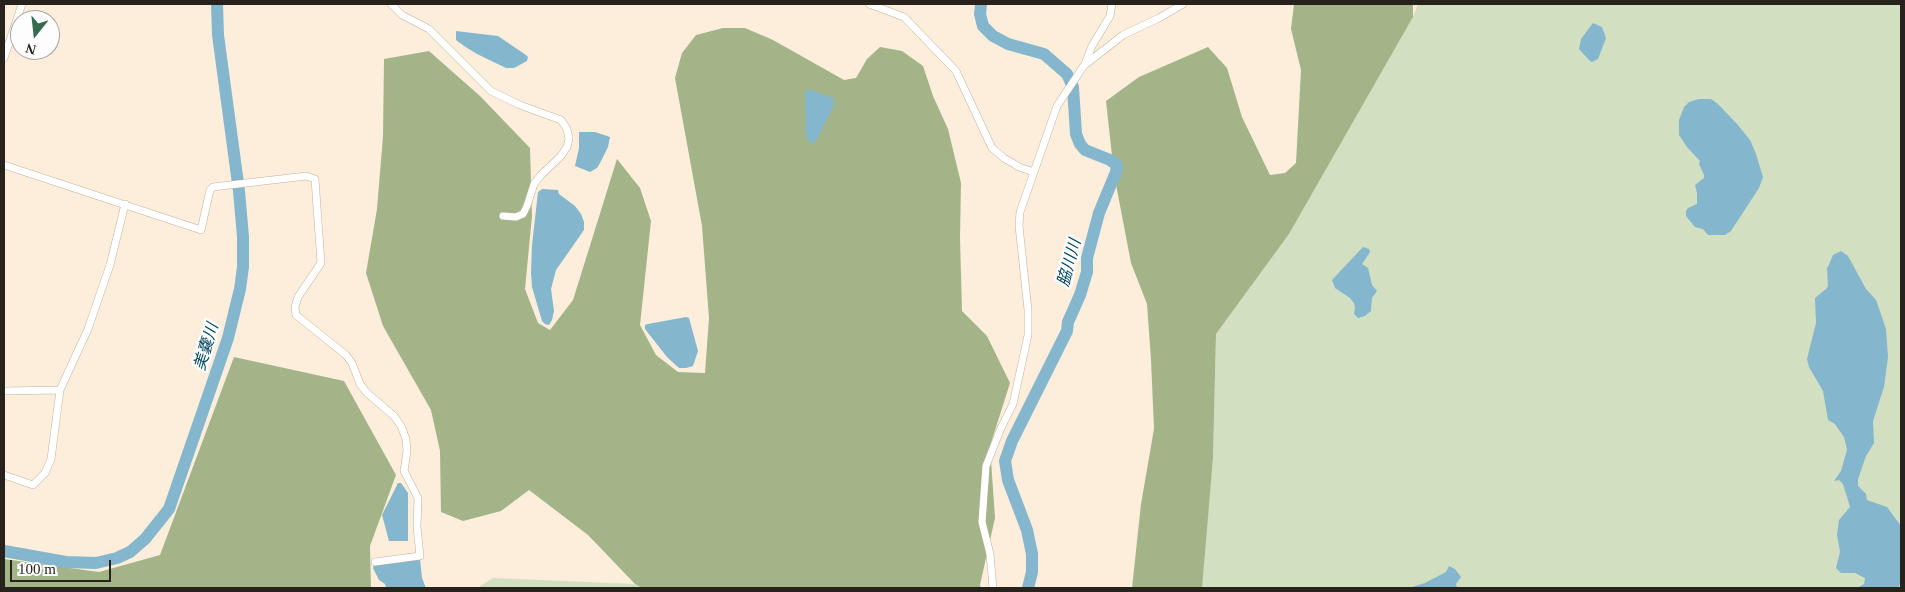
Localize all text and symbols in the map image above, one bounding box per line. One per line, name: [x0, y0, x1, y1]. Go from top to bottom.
north arrow: [10, 10, 60, 60]
text: N: [24, 40, 38, 58]
water label: 脇川川: [1055, 237, 1085, 289]
water label: 美嚢川: [191, 321, 223, 373]
scale bar: [12, 550, 114, 582]
text: 100 m: [18, 561, 56, 577]

